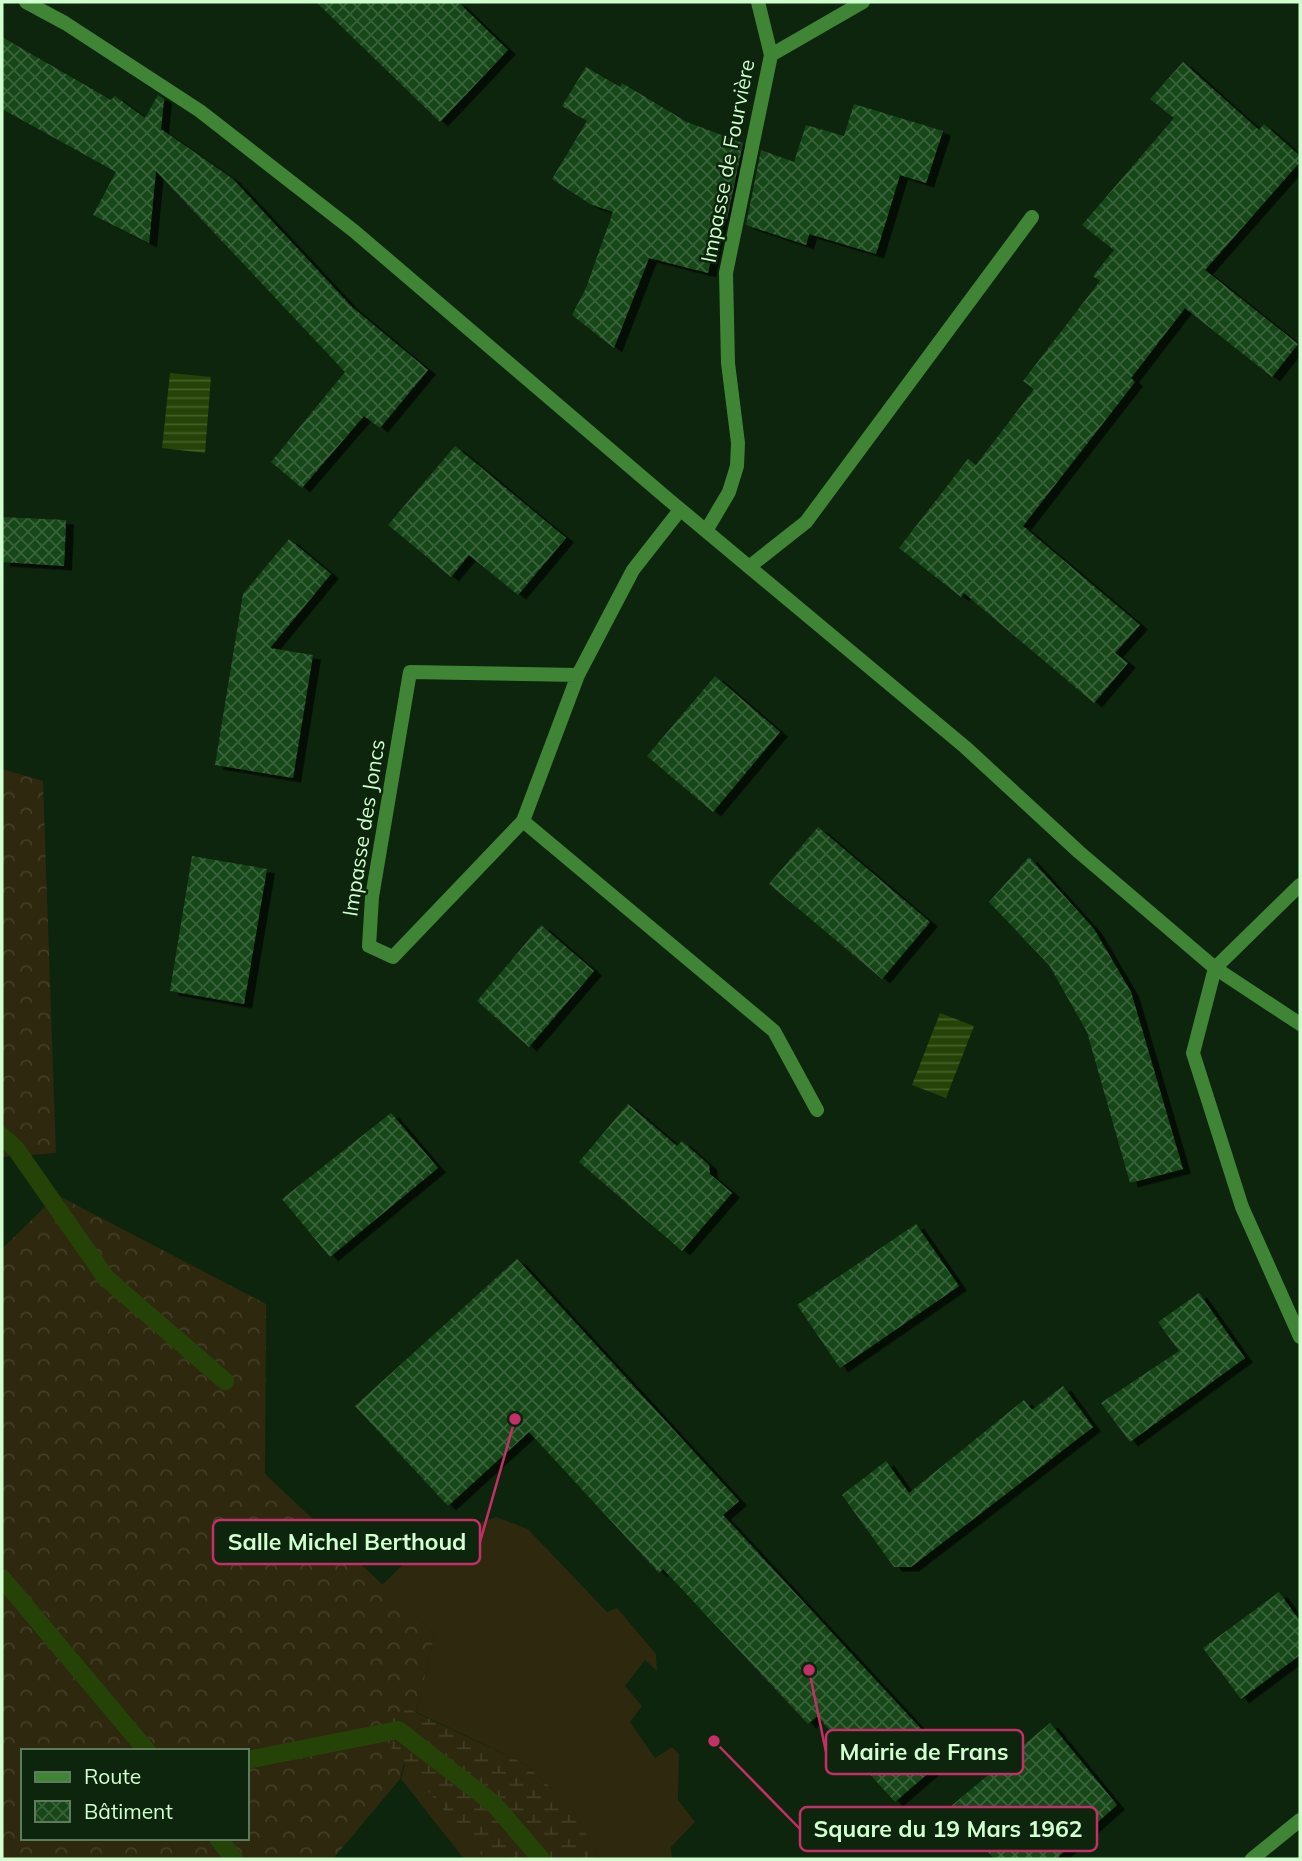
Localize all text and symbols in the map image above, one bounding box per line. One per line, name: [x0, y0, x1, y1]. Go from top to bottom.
street label: Impasse de Fourvière: [695, 57, 759, 265]
street label: Impasse des Joncs: [336, 738, 390, 918]
callout: Salle Michel Berthoud: [213, 1520, 480, 1564]
text: Salle Michel Berthoud: [228, 1527, 466, 1556]
callout: Mairie de Frans: [826, 1730, 1023, 1774]
text: Mairie de Frans: [840, 1737, 1008, 1766]
legend: [21, 1749, 248, 1840]
text: Route: [84, 1763, 141, 1789]
text: Bâtiment: [84, 1798, 173, 1824]
callout: Square du 19 Mars 1962: [800, 1807, 1097, 1851]
text: Square du 19 Mars 1962: [813, 1814, 1083, 1843]

